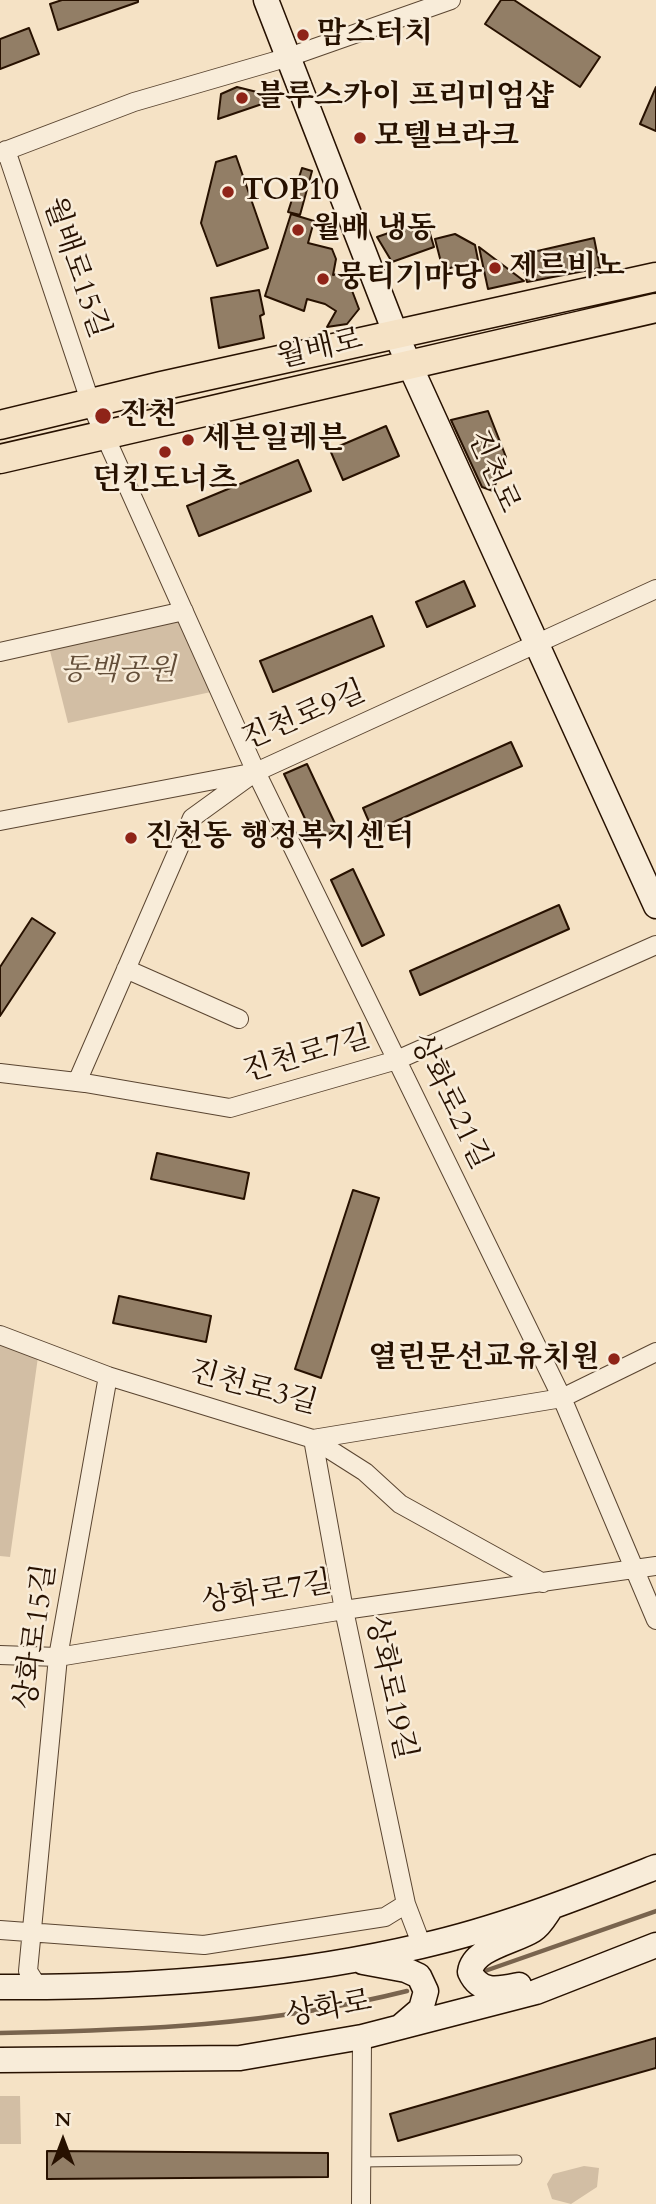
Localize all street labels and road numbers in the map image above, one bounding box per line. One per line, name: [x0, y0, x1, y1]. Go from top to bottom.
street label: 월배로15길: [34, 193, 116, 343]
street label: 월배로: [274, 323, 366, 377]
street label: 진천로: [458, 425, 526, 519]
street label: 진천로9길: [237, 675, 371, 759]
street label: 진천로7길: [239, 1021, 375, 1091]
street label: 상화로21길: [401, 1028, 497, 1176]
street label: 진천로3길: [185, 1355, 321, 1423]
street label: 상화로15길: [9, 1562, 65, 1712]
street label: 상화로7길: [199, 1566, 335, 1622]
street label: 상화로19길: [356, 1613, 422, 1763]
street label: 상화로: [283, 1985, 375, 2035]

